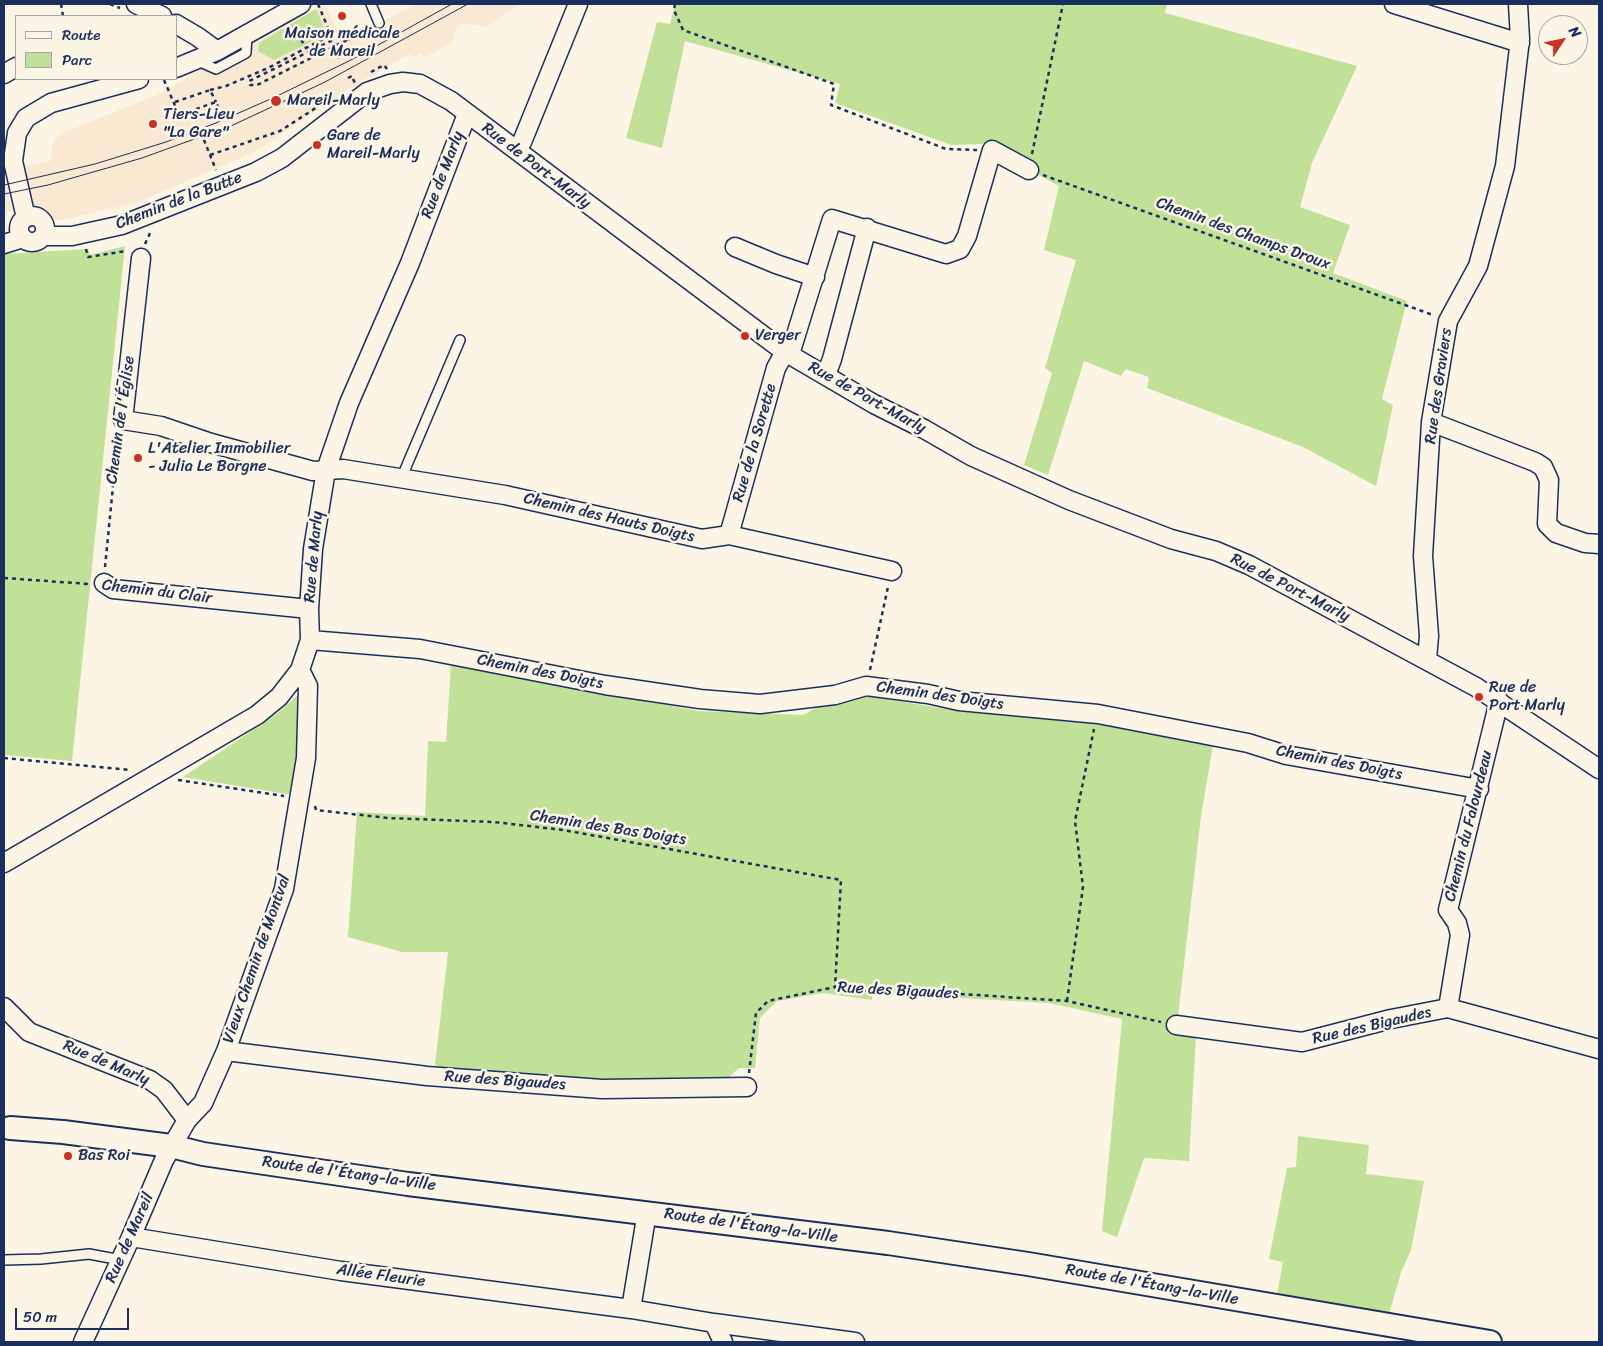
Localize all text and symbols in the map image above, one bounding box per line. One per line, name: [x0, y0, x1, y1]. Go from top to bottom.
marker: Maison médicale de Mareil: [336, 10, 348, 22]
legend: [15, 15, 178, 80]
north arrow: [1538, 15, 1588, 65]
text: N: [1562, 21, 1588, 43]
text: Route: [62, 22, 101, 48]
place label: Maison médicale de Mareil: [284, 24, 400, 62]
text: Parc: [62, 47, 92, 73]
place label: Mareil-Marly: [287, 91, 380, 111]
marker: Mareil-Marly: [269, 94, 283, 108]
place label: Tiers-Lieu "La Gare": [163, 105, 234, 143]
marker: Tiers-Lieu "La Gare": [147, 118, 159, 130]
street label: Rue de Port-Marly: [478, 119, 594, 213]
place label: Gare de Mareil-Marly: [327, 126, 420, 164]
street label: Rue de Marly: [418, 129, 468, 221]
marker: Gare de Mareil-Marly: [311, 139, 323, 151]
street label: Chemin de la Butte: [113, 168, 245, 234]
street label: Chemin des Champs Droux: [1153, 194, 1333, 274]
place label: Verger: [755, 326, 801, 346]
street label: Rue des Graviers: [1421, 327, 1457, 445]
marker: Verger: [739, 330, 751, 342]
street label: Chemin de l'Église: [103, 355, 139, 485]
street label: Rue de Port-Marly: [805, 358, 929, 438]
street label: Rue de la Sorette: [729, 382, 781, 504]
place label: L'Atelier Immobilier - Julia Le Borgne: [148, 439, 290, 477]
marker: L'Atelier Immobilier - Julia Le Borgne: [132, 452, 144, 464]
street label: Chemin des Hauts Doigts: [522, 489, 696, 547]
street label: Rue de Marly: [300, 510, 328, 604]
street label: Rue de Port-Marly: [1227, 550, 1353, 626]
street label: Chemin du Clair: [101, 576, 213, 608]
street label: Chemin des Doigts: [475, 650, 605, 694]
street label: Chemin des Doigts: [875, 678, 1005, 714]
place label: Rue de Port Marly: [1489, 678, 1565, 716]
marker: Rue de Port Marly: [1473, 691, 1485, 703]
street label: Chemin des Doigts: [1274, 741, 1404, 785]
street label: Chemin du Falourdeau: [1441, 748, 1497, 904]
street label: Chemin des Bas Doigts: [529, 806, 687, 850]
street label: Vieux Chemin de Montval: [219, 872, 295, 1046]
street label: Rue des Bigaudes: [837, 978, 959, 1004]
street label: Rue des Bigaudes: [1311, 1003, 1433, 1049]
street label: Rue de Marly: [60, 1036, 152, 1090]
street label: Rue des Bigaudes: [444, 1067, 566, 1095]
place label: Bas Roi: [78, 1146, 130, 1166]
marker: Bas Roi: [62, 1150, 74, 1162]
street label: Route de l'Étang-la-Ville: [261, 1152, 437, 1196]
street label: Rue de Mareil: [102, 1190, 158, 1286]
street label: Route de l'Étang-la-Ville: [663, 1204, 839, 1248]
street label: Allée Fleurie: [335, 1260, 427, 1292]
street label: Route de l'Étang-la-Ville: [1064, 1260, 1240, 1310]
scale bar: [18, 1298, 131, 1330]
text: 50 m: [23, 1304, 57, 1330]

